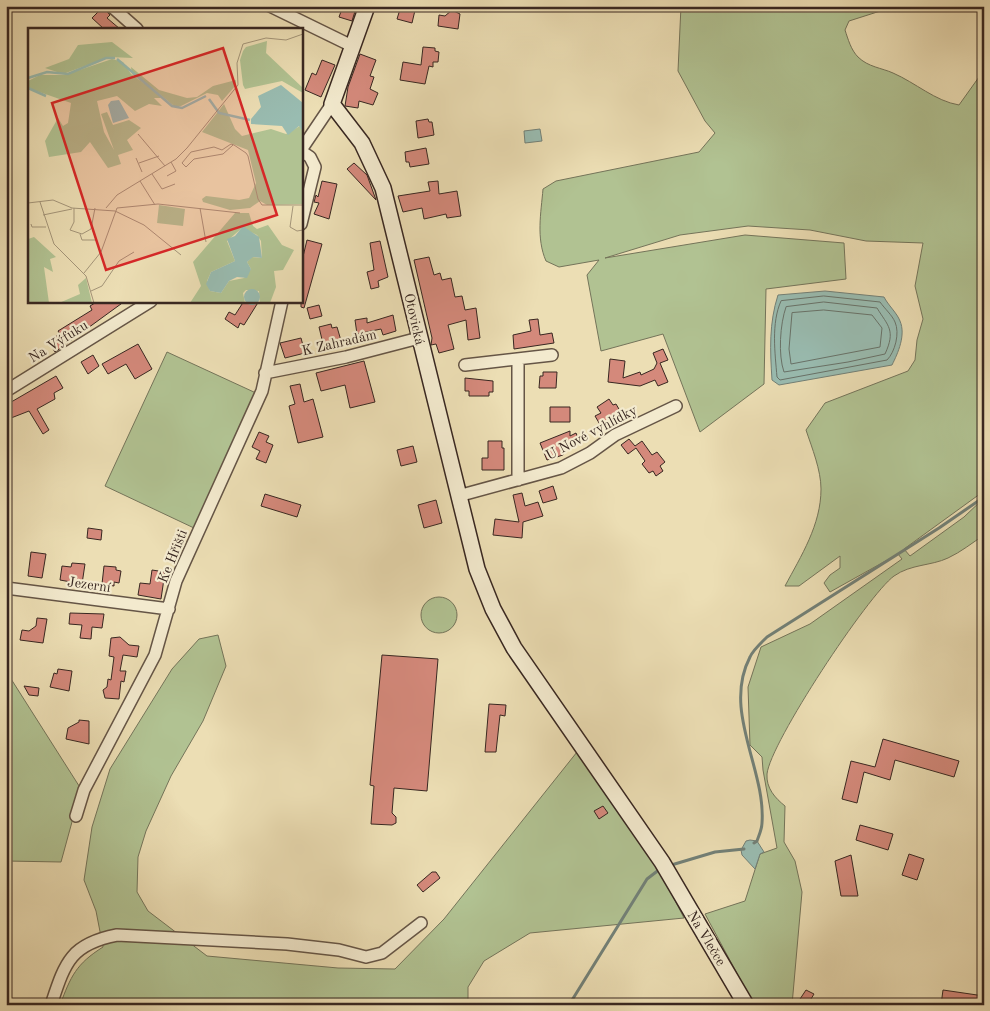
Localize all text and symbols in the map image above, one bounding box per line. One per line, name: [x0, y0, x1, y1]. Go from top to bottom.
inset map: [28, 28, 302, 302]
street label: Otovická: [401, 292, 427, 346]
street label: Na Výfuku: [27, 318, 91, 365]
street label: K Zahradám: [301, 328, 378, 358]
street label: U Nové vyhlídky: [544, 403, 640, 463]
street label: Ke Hřišti: [156, 527, 190, 585]
street label: Jezerní: [66, 575, 112, 595]
street label: Na Vlečce: [684, 909, 728, 968]

